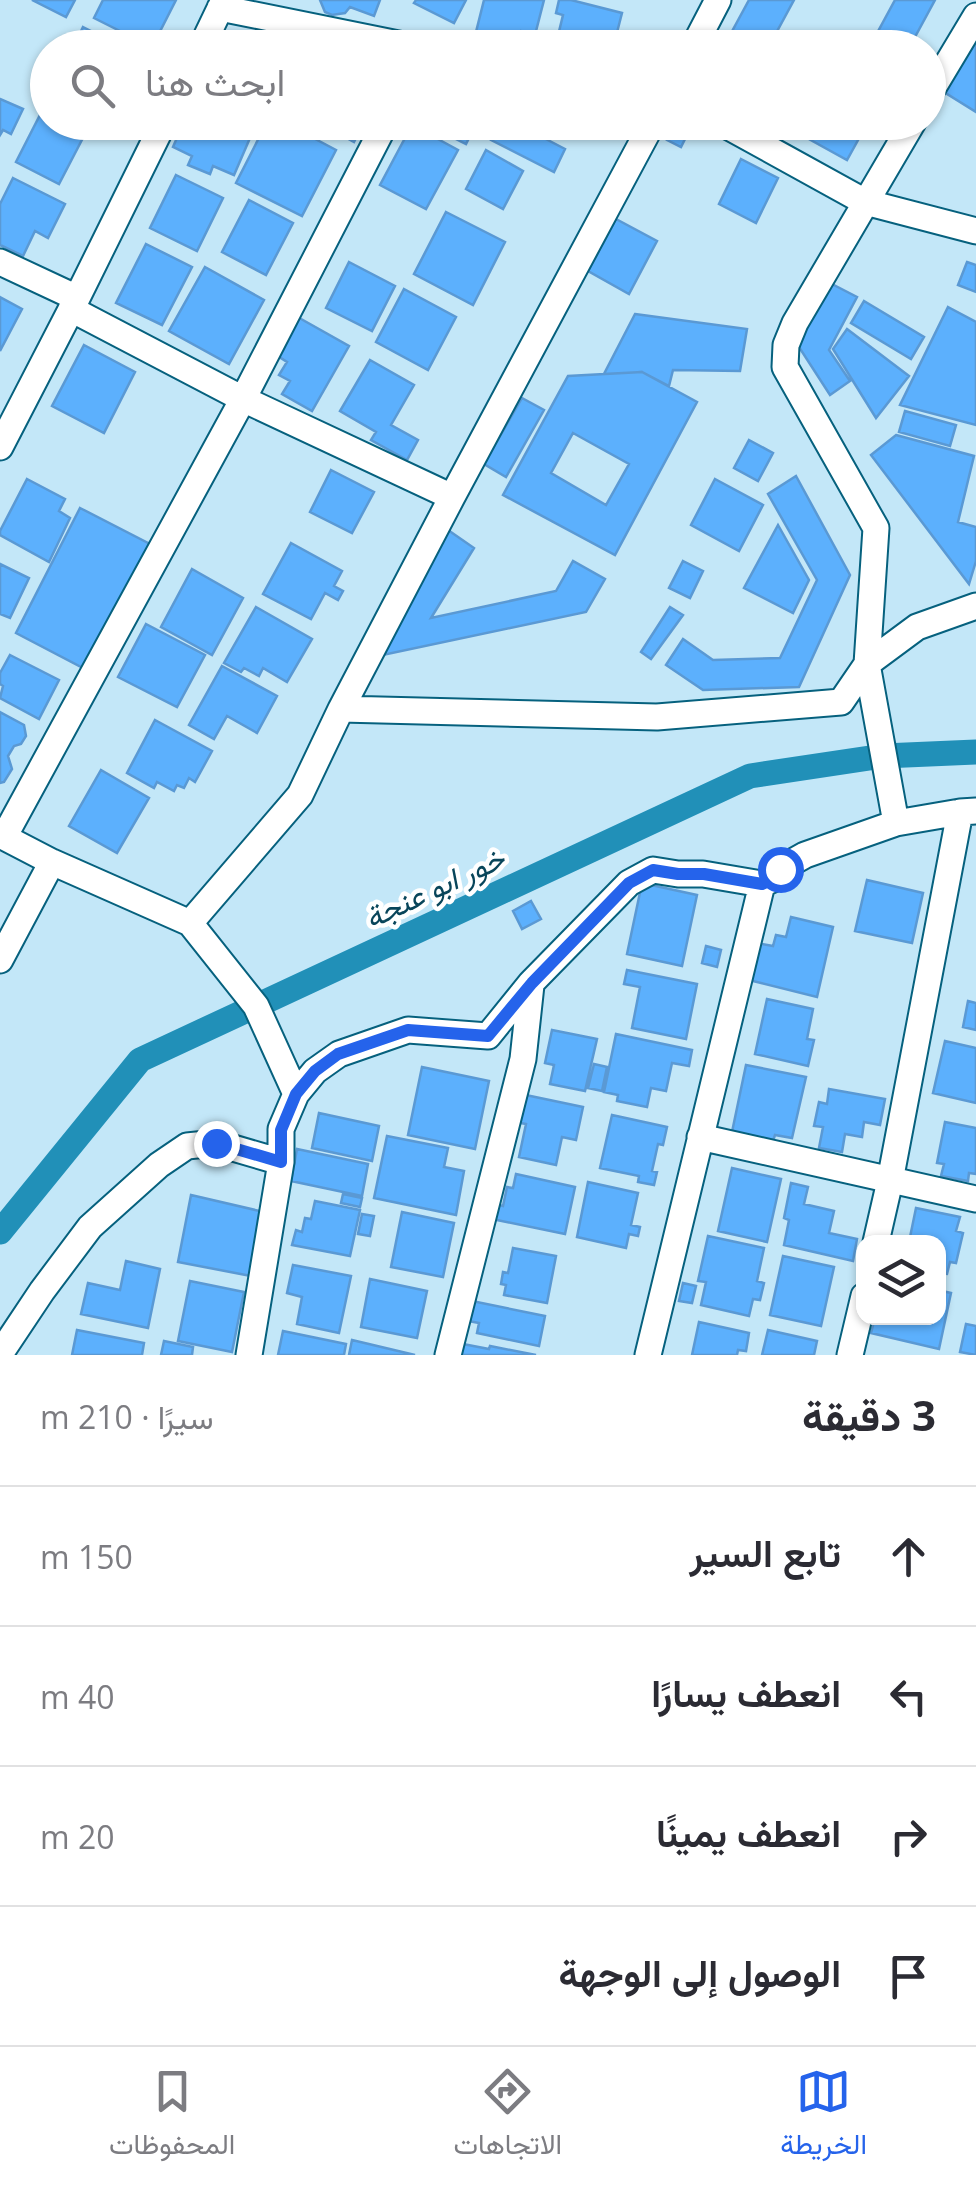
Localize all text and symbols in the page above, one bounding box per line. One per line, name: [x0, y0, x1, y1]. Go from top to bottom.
search box: [30, 30, 946, 140]
text: ابحث هنا: [145, 55, 285, 107]
icon: search: [65, 58, 120, 113]
water label: خور ابو عنجة: [357, 836, 512, 937]
route start: [758, 847, 804, 893]
route end: [194, 1121, 240, 1167]
map controls: [856, 1235, 946, 1325]
button: layers: [856, 1235, 946, 1325]
text: 3 دقيقة: [802, 1386, 936, 1443]
text: سيرًا · 210 m: [40, 1395, 213, 1438]
text: تابع السير: [689, 1526, 841, 1578]
icon: ahead: [881, 1529, 936, 1584]
text: 150 m: [40, 1535, 133, 1578]
text: انعطف يسارًا: [651, 1666, 841, 1718]
icon: left: [881, 1669, 936, 1724]
text: 40 m: [40, 1675, 115, 1718]
text: انعطف يمينًا: [656, 1806, 841, 1858]
icon: right: [881, 1809, 936, 1864]
text: 20 m: [40, 1815, 115, 1858]
text: الوصول إلى الوجهة: [559, 1946, 841, 1998]
icon: arrive: [881, 1949, 936, 2004]
tab: المحفوظات: [109, 2064, 235, 2169]
tab: الاتجاهات: [453, 2064, 562, 2169]
tab: الخريطة: [780, 2064, 867, 2169]

